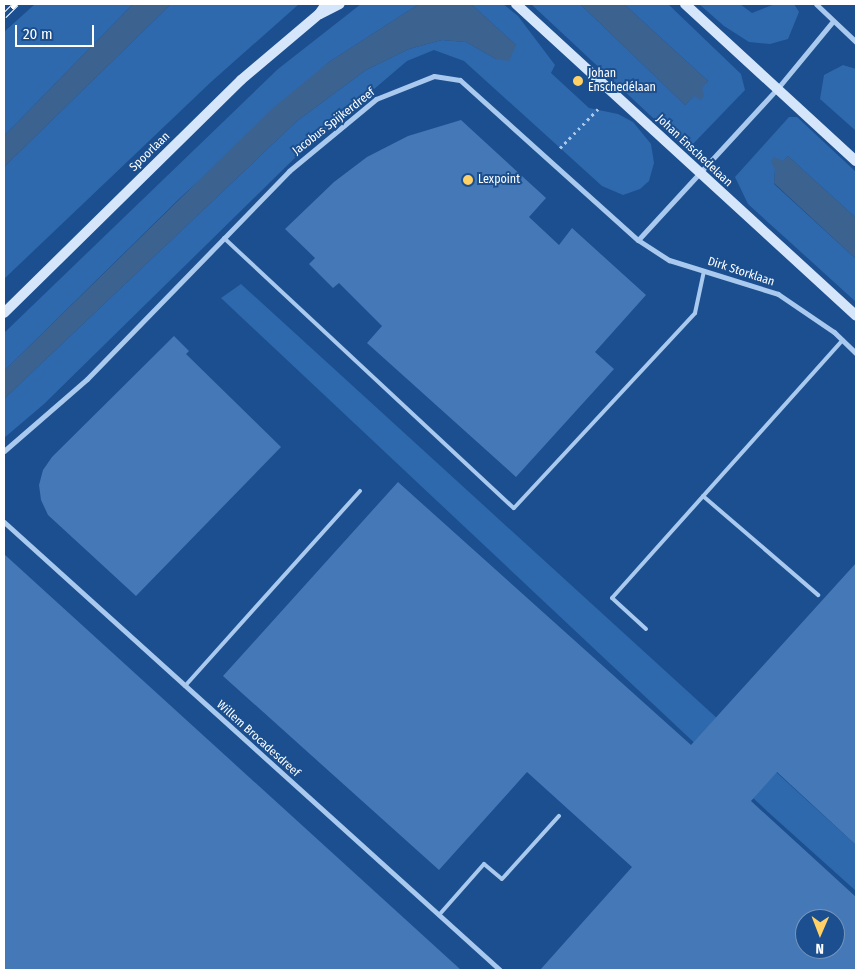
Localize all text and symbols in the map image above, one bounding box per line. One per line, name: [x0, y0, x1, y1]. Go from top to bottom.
scale bar: [18, 15, 96, 47]
text: 20 m: [23, 25, 53, 43]
place label: Johan Enschedélaan: [588, 67, 656, 95]
marker: Johan Enschedélaan: [572, 75, 584, 87]
street label: Jacobus Spijkerdreef: [290, 85, 378, 159]
street label: Johan Enschedelaan: [653, 112, 735, 190]
street label: Spoorlaan: [127, 129, 173, 175]
place label: Lexpoint: [478, 173, 520, 187]
marker: Lexpoint: [462, 174, 474, 186]
street label: Dirk Storklaan: [706, 254, 776, 290]
street label: Willem Brocadesdreef: [213, 698, 303, 780]
north arrow: [795, 909, 845, 959]
text: N: [815, 940, 824, 957]

